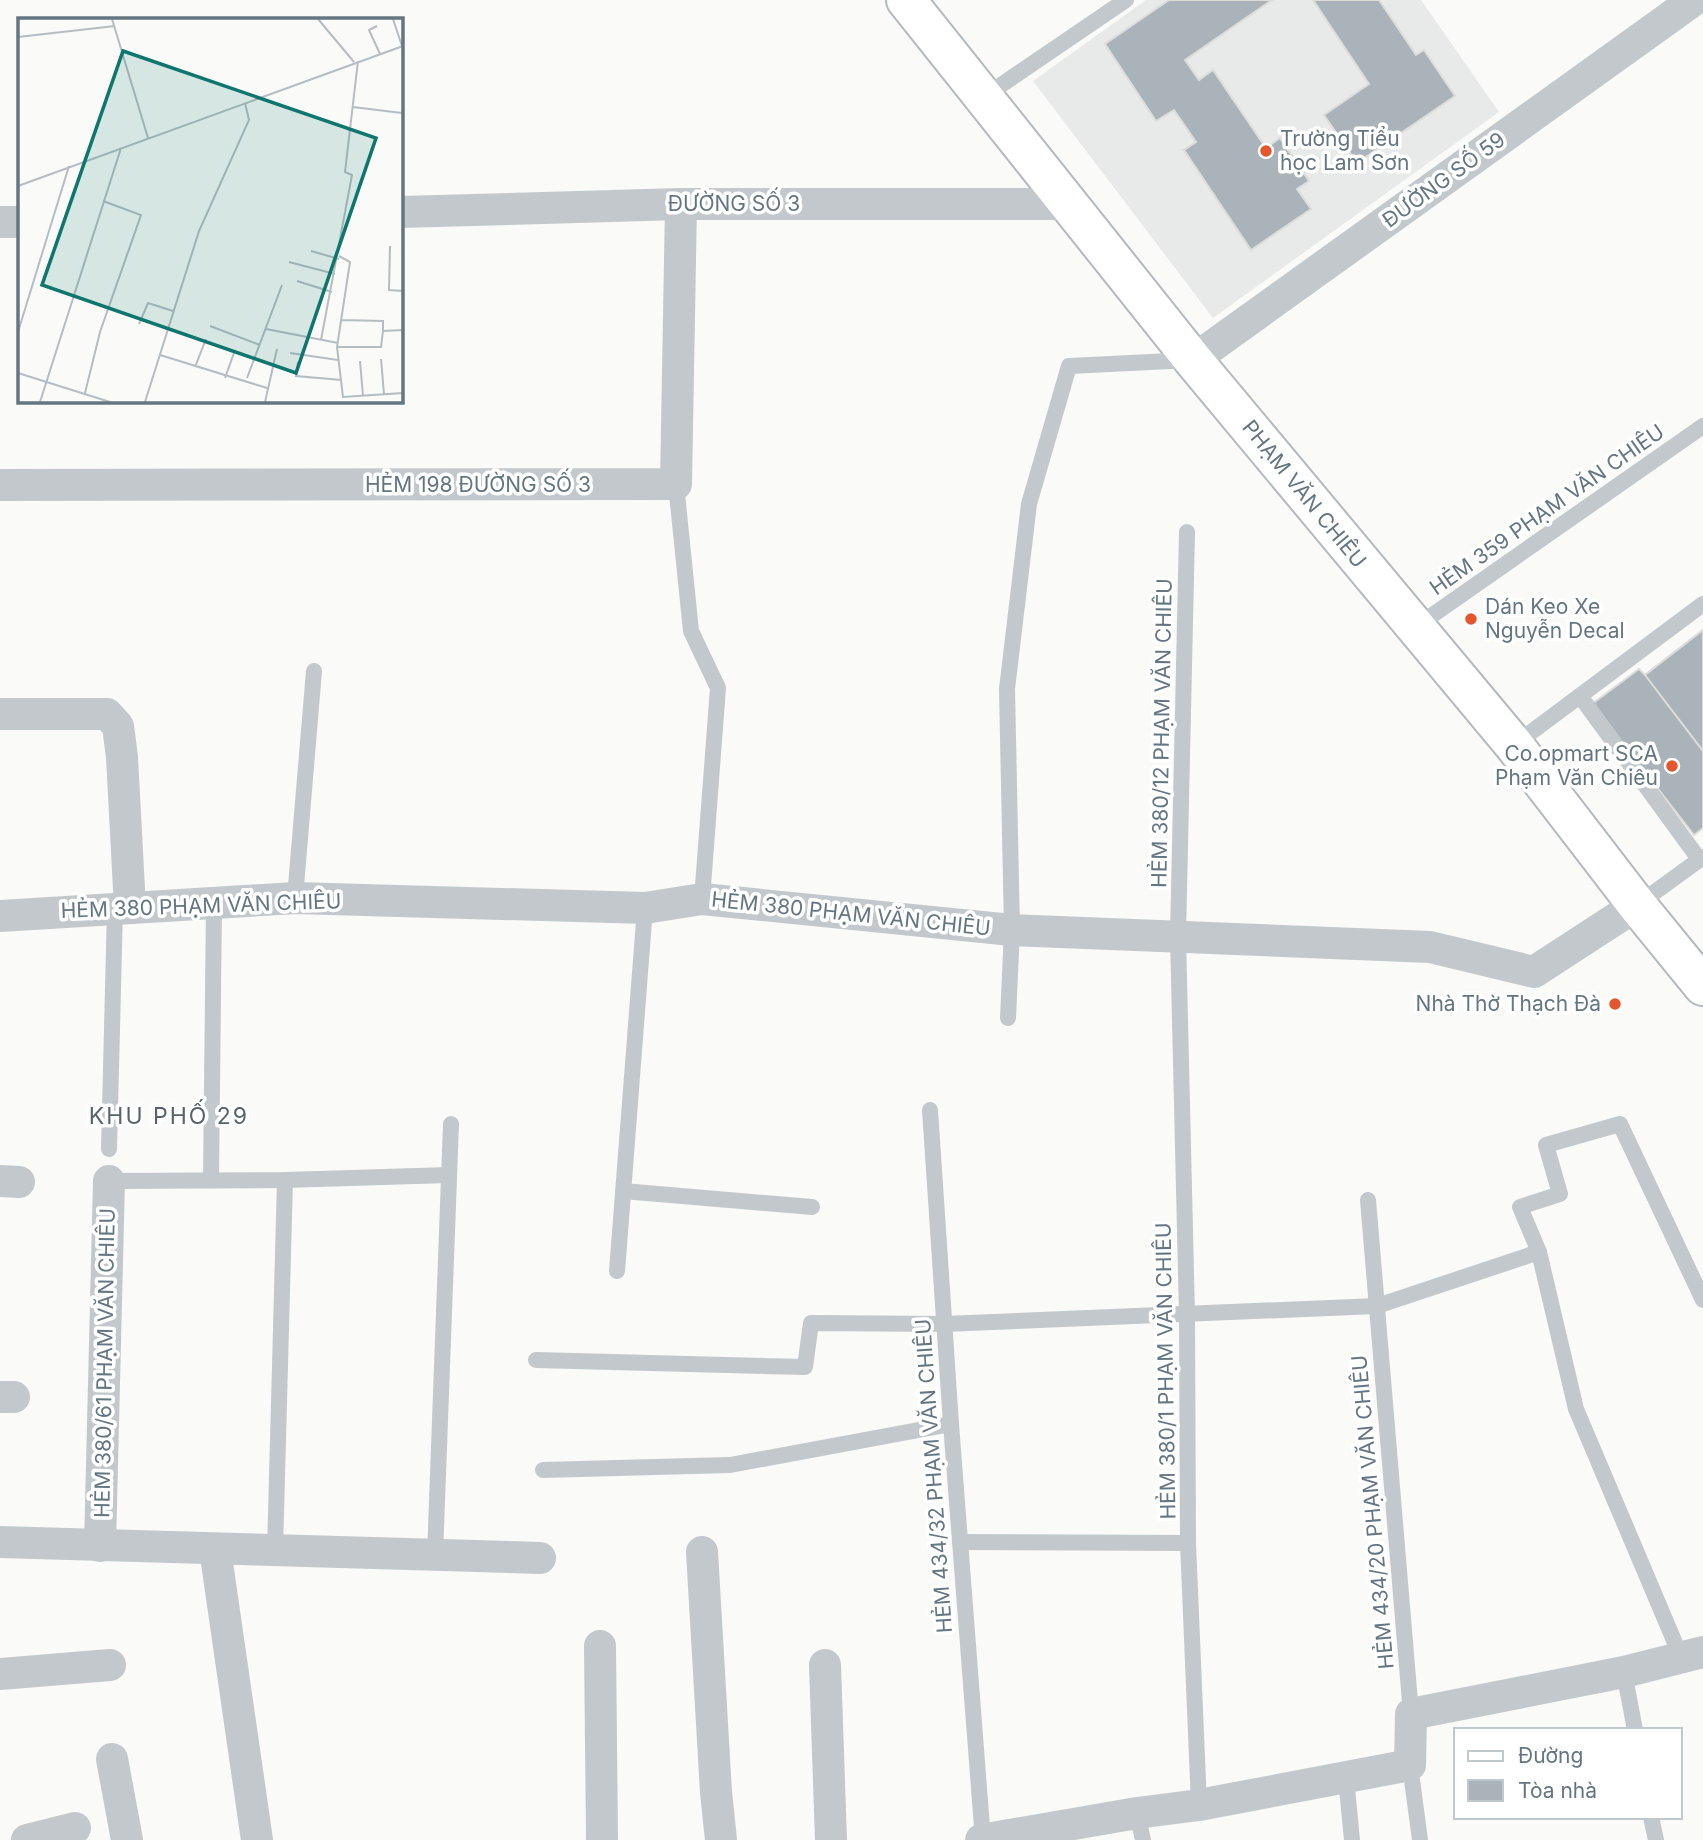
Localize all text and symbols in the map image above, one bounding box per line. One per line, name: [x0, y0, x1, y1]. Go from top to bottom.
inset map: [18, 18, 402, 402]
street label: ĐƯỜNG SỐ 59: [1375, 124, 1510, 232]
place label: Trường Tiểu học Lam Sơn: [1280, 126, 1409, 175]
marker: Trường Tiểu học Lam Sơn: [1258, 143, 1274, 159]
street label: ĐƯỜNG SỐ 3: [668, 187, 800, 216]
street label: PHẠM VĂN CHIÊU: [1237, 414, 1372, 572]
street label: HẺM 359 PHẠM VĂN CHIÊU: [1424, 418, 1669, 600]
street label: HẺM 198 ĐƯỜNG SỐ 3: [365, 468, 591, 497]
street label: HẺM 380/12 PHẠM VĂN CHIÊU: [1145, 578, 1177, 888]
place label: Dán Keo Xe Nguyễn Decal: [1485, 594, 1625, 643]
marker: Dán Keo Xe Nguyễn Decal: [1463, 611, 1479, 627]
place label: Co.opmart SCA Phạm Văn Chiêu: [1495, 741, 1658, 790]
marker: Co.opmart SCA Phạm Văn Chiêu: [1664, 758, 1680, 774]
street label: HẺM 380 PHẠM VĂN CHIÊU: [710, 885, 992, 941]
street label: HẺM 380 PHẠM VĂN CHIÊU: [60, 887, 342, 923]
place label: Nhà Thờ Thạch Đà: [1416, 991, 1601, 1016]
marker: Nhà Thờ Thạch Đà: [1607, 996, 1623, 1012]
district label: KHU PHỐ 29: [89, 1098, 249, 1130]
street label: HẺM 380/61 PHẠM VĂN CHIÊU: [88, 1208, 120, 1518]
street label: HẺM 380/1 PHẠM VĂN CHIÊU: [1149, 1222, 1181, 1520]
street label: HẺM 434/32 PHẠM VĂN CHIÊU: [909, 1318, 957, 1634]
street label: HẺM 434/20 PHẠM VĂN CHIÊU: [1345, 1354, 1399, 1670]
legend: [1454, 1728, 1682, 1819]
text: Đường: [1518, 1743, 1583, 1768]
text: Tòa nhà: [1518, 1778, 1597, 1803]

